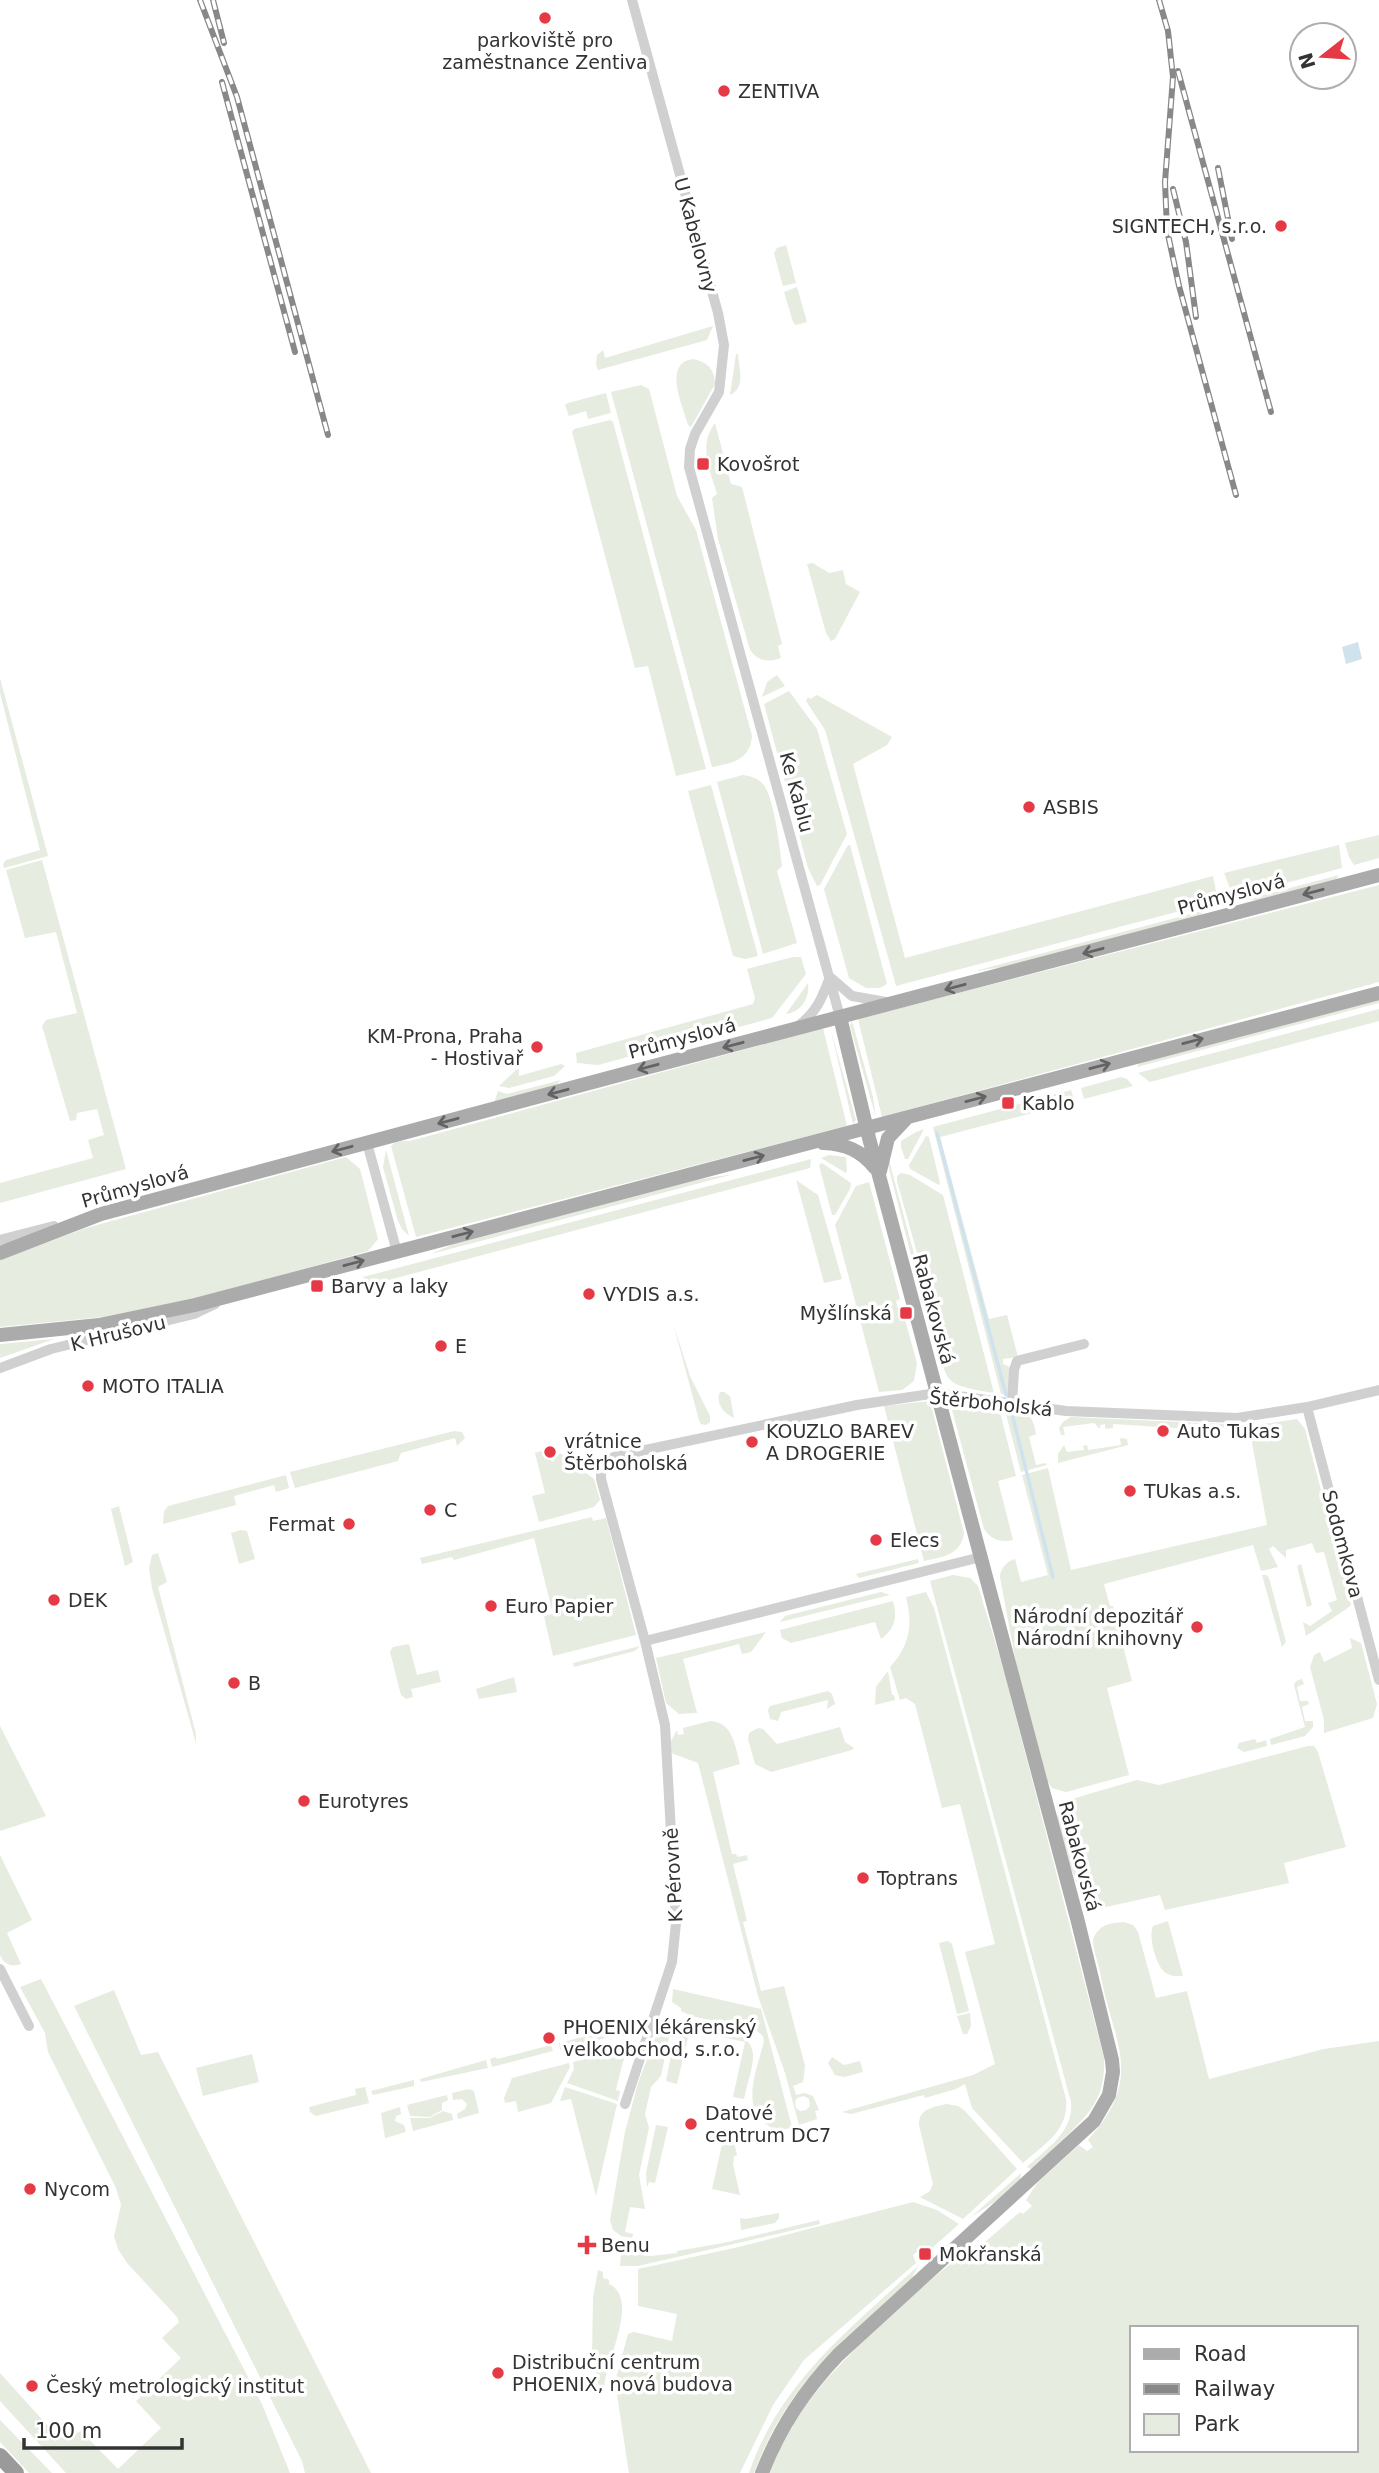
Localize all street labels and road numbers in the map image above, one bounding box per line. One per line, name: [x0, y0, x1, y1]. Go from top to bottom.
street label: U Kabelovny: [670, 175, 722, 295]
street label: Ke Kablu: [776, 749, 818, 835]
street label: Průmyslová: [1175, 869, 1287, 919]
street label: Průmyslová: [626, 1013, 738, 1063]
street label: Průmyslová: [79, 1160, 191, 1212]
street label: Rabakovská: [909, 1251, 959, 1367]
street label: K Hrušovu: [68, 1311, 168, 1355]
street label: Štěrboholská: [928, 1385, 1054, 1420]
street label: Sodomkova: [1318, 1488, 1368, 1600]
street label: Rabakovská: [1055, 1798, 1105, 1914]
street label: K Pérovně: [660, 1827, 686, 1923]

